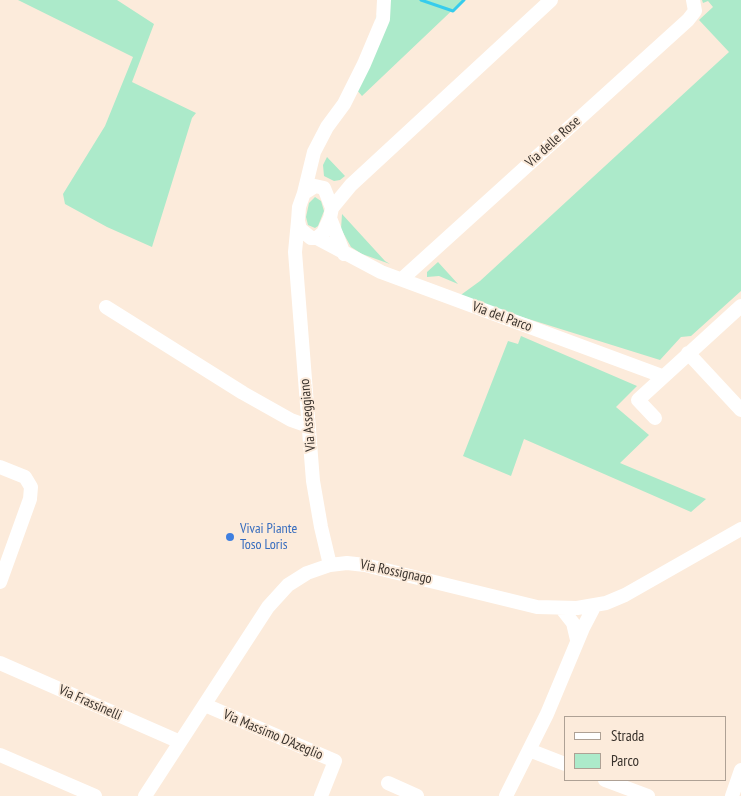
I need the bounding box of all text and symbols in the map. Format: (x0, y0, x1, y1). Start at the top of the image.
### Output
street label: Via delle Rose (522, 113, 584, 171)
street label: Via del Parco (470, 298, 534, 336)
street label: Via Asseggiano (296, 378, 320, 452)
place label: Vivai Piante Toso Loris (240, 521, 297, 554)
marker: Vivai Piante Toso Loris (224, 531, 236, 543)
street label: Via Rossignago (359, 556, 433, 588)
street label: Via Frassinelli (56, 682, 124, 724)
street label: Via Massimo D'Azeglio (221, 706, 325, 764)
legend (564, 716, 726, 781)
text: Strada (611, 726, 644, 745)
text: Parco (611, 751, 639, 770)

